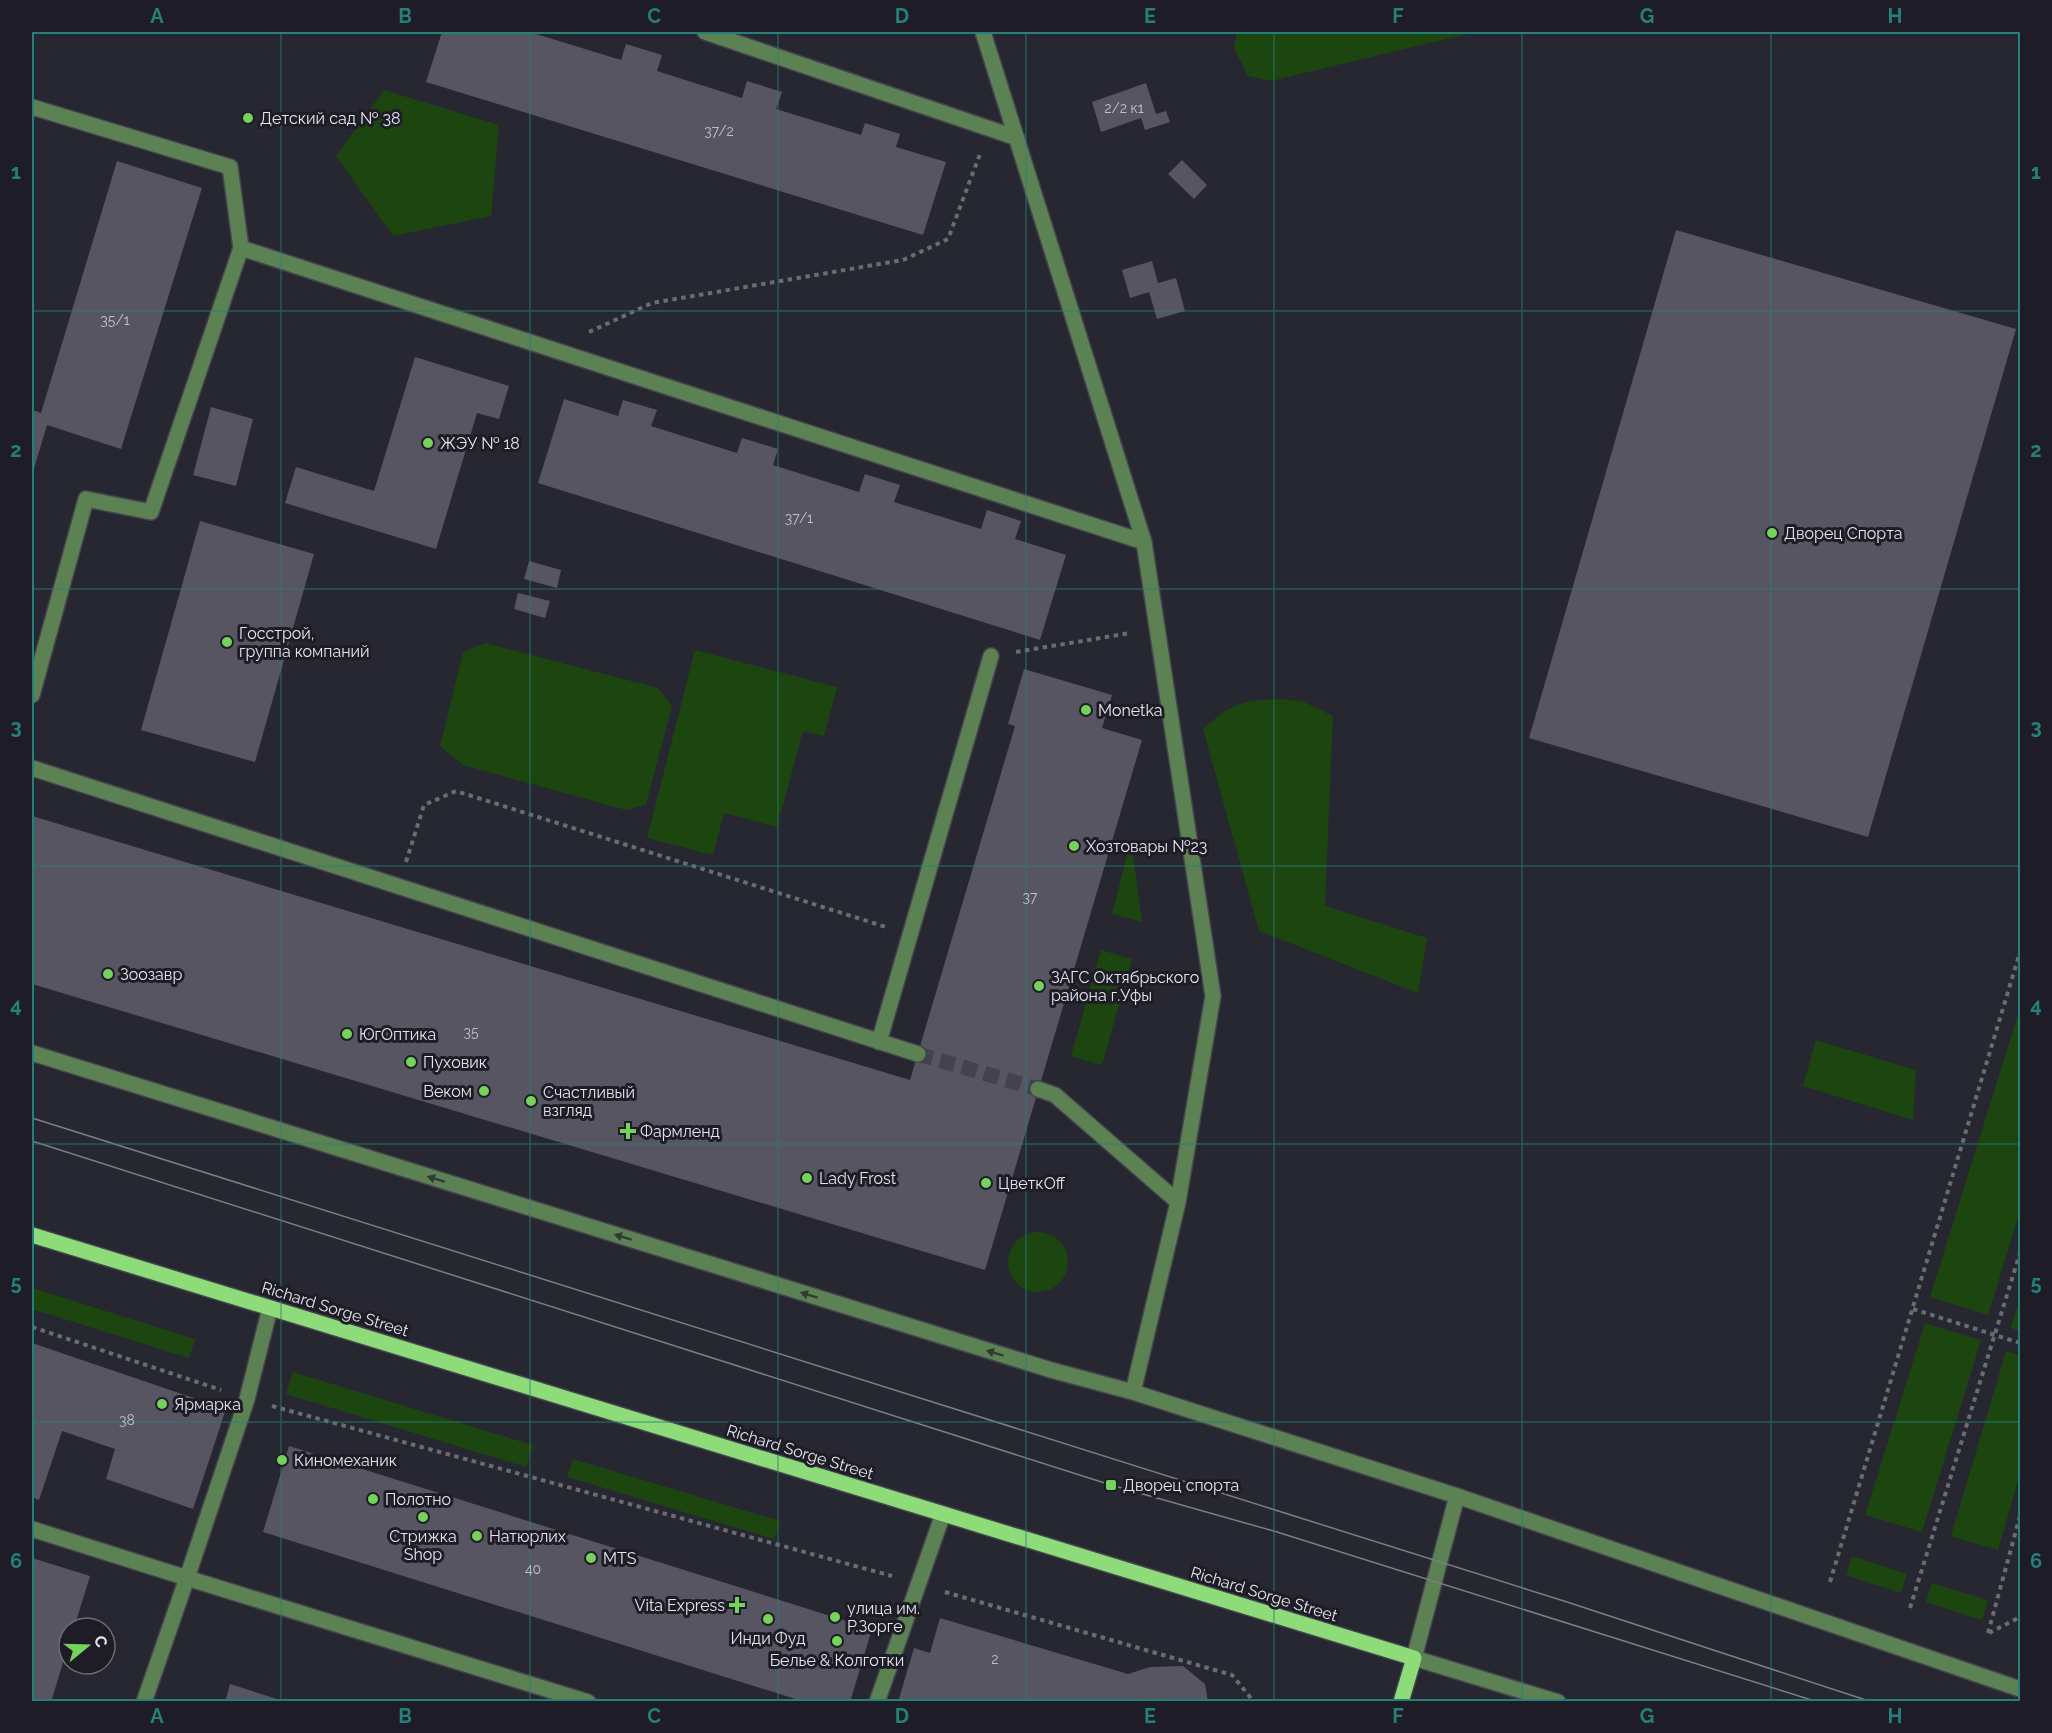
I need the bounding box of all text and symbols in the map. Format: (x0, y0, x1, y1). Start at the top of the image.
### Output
text: A (150, 4, 164, 28)
text: B (398, 4, 412, 28)
text: C (647, 4, 661, 28)
text: D (895, 4, 909, 28)
text: E (1144, 4, 1156, 28)
text: F (1392, 4, 1404, 28)
text: G (1640, 4, 1654, 28)
text: H (1888, 4, 1902, 28)
house number: 2/2 к1 (1104, 100, 1144, 116)
place label: Детский сад № 38 (260, 109, 400, 128)
marker: Детский сад № 38 (241, 111, 255, 125)
house number: 37/2 (704, 123, 734, 139)
text: 1 (11, 160, 21, 184)
text: 1 (2031, 160, 2041, 184)
house number: 35/1 (100, 312, 130, 328)
place label: ЖЭУ № 18 (440, 434, 520, 453)
marker: ЖЭУ № 18 (421, 436, 435, 450)
text: 2 (10, 438, 22, 462)
text: 2 (2030, 438, 2042, 462)
house number: 37/1 (785, 510, 813, 526)
place label: Дворец Спорта (1784, 524, 1902, 543)
marker: Дворец Спорта (1765, 526, 1779, 540)
place label: Госстрой, группа компаний (239, 624, 369, 661)
marker: Госстрой, группа компаний (220, 635, 234, 649)
place label: Monetka (1098, 701, 1163, 720)
marker: Monetka (1079, 703, 1093, 717)
text: 3 (10, 715, 22, 739)
text: 3 (2030, 715, 2042, 739)
place label: Хозтовары №23 (1086, 837, 1207, 856)
marker: Хозтовары №23 (1067, 839, 1081, 853)
house number: 37 (1023, 889, 1038, 905)
place label: Зоозавр (120, 965, 182, 984)
marker: Зоозавр (101, 967, 115, 981)
place label: ЗАГС Октябрьского района г.Уфы (1051, 968, 1199, 1005)
marker: ЗАГС Октябрьского района г.Уфы (1032, 979, 1046, 993)
text: 4 (10, 993, 22, 1017)
text: 4 (2030, 993, 2042, 1017)
house number: 35 (463, 1024, 479, 1040)
place label: ЮгОптика (359, 1025, 436, 1044)
marker: ЮгОптика (340, 1027, 354, 1041)
place label: Пуховик (423, 1053, 487, 1072)
marker: Пуховик (404, 1055, 418, 1069)
place label: Веком (423, 1082, 472, 1101)
place label: Счастливый взгляд (543, 1083, 635, 1120)
marker: Веком (477, 1084, 491, 1098)
marker: Счастливый взгляд (524, 1094, 538, 1108)
place label: Фармленд (640, 1122, 720, 1141)
marker: Фармленд (621, 1124, 635, 1138)
place label: Lady Frost (819, 1169, 897, 1188)
marker: Lady Frost (800, 1171, 814, 1185)
one-way arrow (427, 1174, 445, 1183)
place label: ЦветкOff (998, 1174, 1066, 1193)
marker: ЦветкOff (979, 1176, 993, 1190)
one-way arrow (614, 1232, 632, 1241)
text: 5 (10, 1271, 22, 1295)
text: 5 (2030, 1271, 2042, 1295)
street label: Richard Sorge Street (259, 1278, 411, 1341)
one-way arrow (800, 1290, 818, 1299)
one-way arrow (986, 1348, 1004, 1357)
place label: Ярмарка (174, 1395, 241, 1414)
marker: Ярмарка (155, 1397, 169, 1411)
house number: 38 (119, 1412, 135, 1428)
street label: Richard Sorge Street (724, 1421, 876, 1484)
place label: Киномеханик (294, 1451, 397, 1470)
marker: Киномеханик (275, 1453, 289, 1467)
place label: Дворец спорта (1123, 1476, 1239, 1495)
marker: Дворец спорта (1104, 1478, 1118, 1492)
place label: Полотно (385, 1490, 451, 1509)
marker: Полотно (366, 1492, 380, 1506)
marker: Стрижка Shop (416, 1510, 430, 1524)
place label: Стрижка Shop (389, 1527, 457, 1564)
place label: Натюрлих (489, 1527, 566, 1546)
marker: Натюрлих (470, 1529, 484, 1543)
text: 6 (10, 1549, 22, 1573)
place label: MTS (603, 1549, 637, 1568)
text: 6 (2030, 1549, 2042, 1573)
marker: MTS (584, 1551, 598, 1565)
house number: 40 (525, 1561, 541, 1577)
street label: Richard Sorge Street (1188, 1563, 1340, 1626)
place label: Vita Express (635, 1596, 725, 1615)
marker: Vita Express (730, 1598, 744, 1612)
place label: улица им. Р.Зорге (847, 1599, 920, 1636)
marker: улица им. Р.Зорге (828, 1610, 842, 1624)
marker: Инди Фуд (761, 1612, 775, 1626)
north arrow (57, 1616, 117, 1676)
place label: Инди Фуд (730, 1629, 806, 1648)
text: С (90, 1633, 111, 1650)
marker: Белье & Колготки (830, 1634, 844, 1648)
place label: Белье & Колготки (770, 1651, 904, 1670)
house number: 2 (991, 1651, 999, 1667)
text: A (150, 1704, 164, 1728)
text: B (398, 1704, 412, 1728)
text: C (647, 1704, 661, 1728)
text: D (895, 1704, 909, 1728)
text: E (1144, 1704, 1156, 1728)
text: F (1392, 1704, 1404, 1728)
text: G (1640, 1704, 1654, 1728)
text: H (1888, 1704, 1902, 1728)

